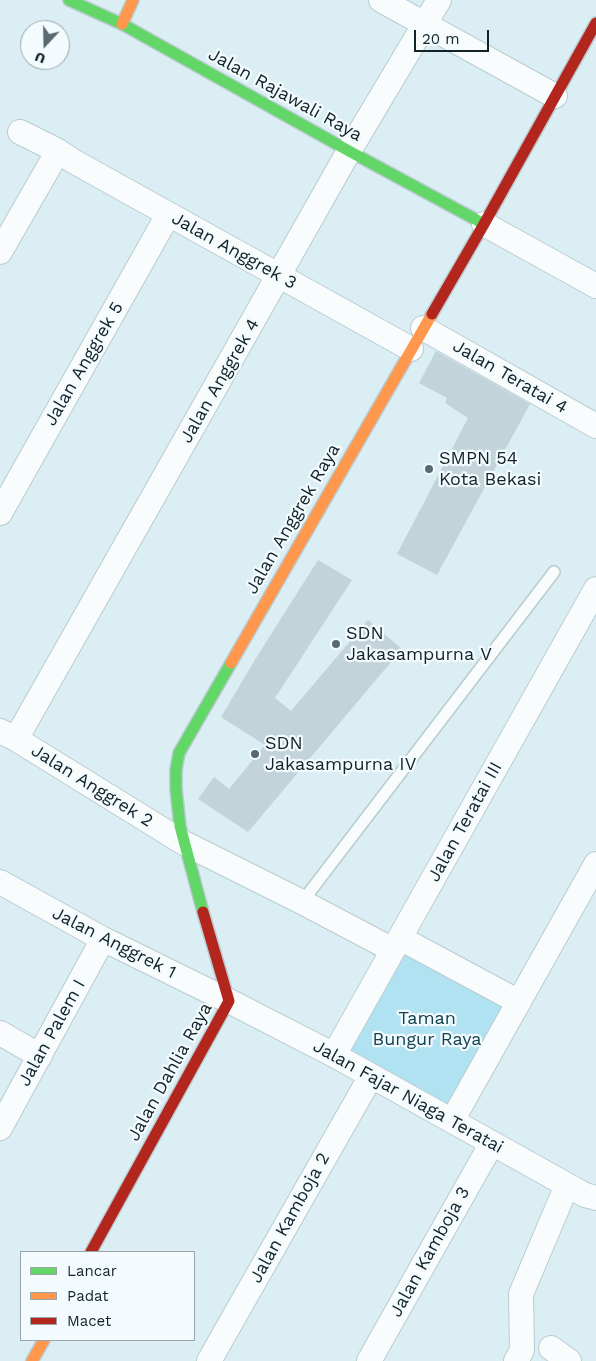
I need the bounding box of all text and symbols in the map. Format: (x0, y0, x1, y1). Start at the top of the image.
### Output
north arrow (20, 20, 70, 70)
scale bar (416, 20, 491, 52)
text: 20 m (422, 30, 460, 48)
street label: Jalan Rajawali Raya (204, 44, 366, 146)
text: U (32, 49, 48, 67)
street label: Jalan Anggrek 3 (168, 208, 300, 294)
street label: Jalan Anggrek 5 (40, 298, 128, 430)
street label: Jalan Anggrek 4 (176, 315, 264, 447)
street label: Jalan Teratai 4 (449, 335, 571, 419)
street label: Jalan Anggrek Raya (241, 440, 345, 598)
place label: SMPN 54 Kota Bekasi (439, 448, 541, 490)
marker: SMPN 54 Kota Bekasi (423, 463, 435, 475)
place label: SDN Jakasampurna V (346, 623, 492, 666)
marker: SDN Jakasampurna V (330, 638, 342, 650)
place label: SDN Jakasampurna IV (265, 733, 416, 776)
street label: Jalan Anggrek 2 (27, 740, 157, 832)
marker: SDN Jakasampurna IV (249, 748, 261, 760)
street label: Jalan Teratai III (423, 758, 507, 886)
street label: Jalan Anggrek 1 (49, 903, 179, 983)
street label: Jalan Palem I (14, 976, 90, 1090)
street label: Jalan Dahlia Raya (123, 999, 217, 1145)
park label: Taman Bungur Raya (372, 1008, 482, 1050)
street label: Jalan Fajar Niaga Teratai (309, 1036, 507, 1158)
street label: Jalan Kamboja 2 (245, 1149, 335, 1287)
street label: Jalan Kamboja 3 (385, 1183, 475, 1321)
legend (20, 1251, 195, 1341)
text: Lancar (67, 1262, 117, 1280)
text: Padat (67, 1287, 109, 1305)
text: Macet (67, 1312, 111, 1330)

